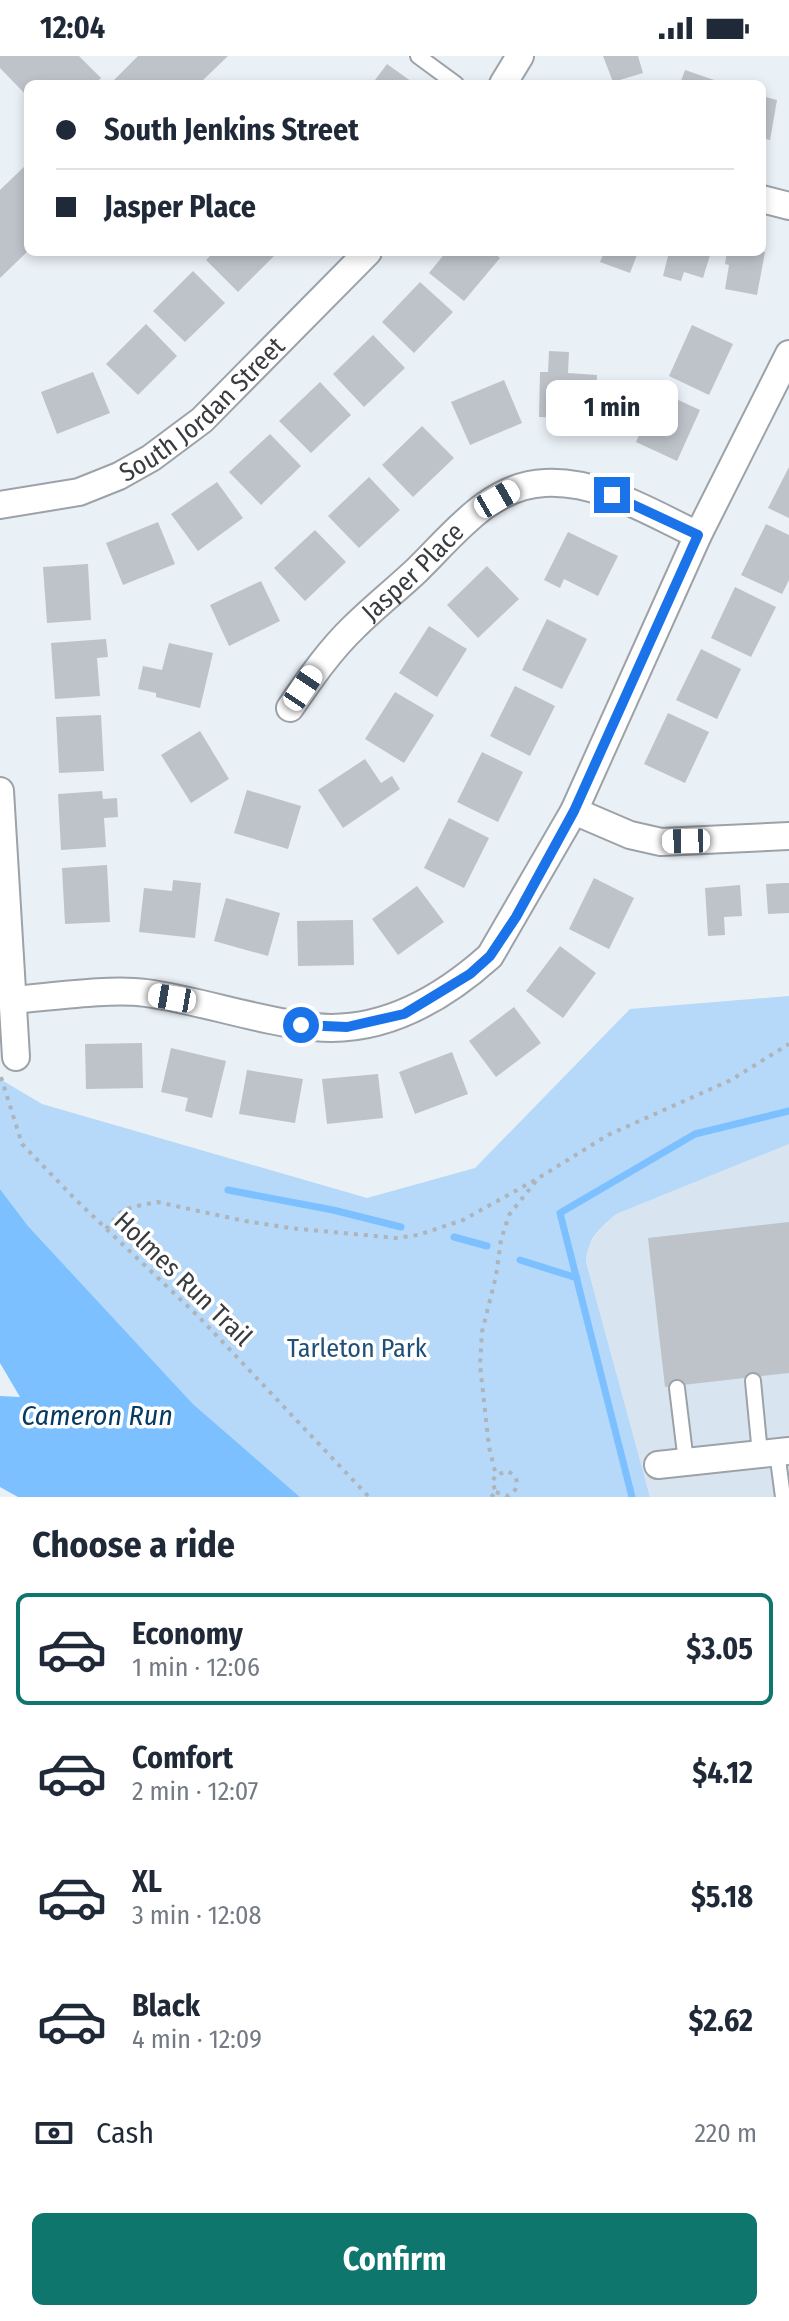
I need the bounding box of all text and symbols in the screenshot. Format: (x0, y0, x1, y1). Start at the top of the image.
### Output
text: 12:04 (40, 10, 105, 46)
text: South Jenkins Street (104, 112, 359, 148)
text: Jasper Place (104, 189, 256, 225)
street label: South Jordan Street (114, 330, 291, 488)
callout: 1 min (546, 379, 678, 435)
text: 1 min (584, 392, 640, 423)
car (470, 477, 524, 521)
route end (594, 477, 630, 513)
street label: Jasper Place (355, 516, 470, 627)
car (280, 661, 326, 715)
car (662, 829, 710, 853)
car (146, 982, 198, 1014)
route start (283, 1007, 319, 1043)
street label: Holmes Run Trail (108, 1205, 258, 1353)
park label: Tarleton Park (287, 1333, 428, 1364)
water label: Cameron Run (21, 1399, 173, 1432)
text: Choose a ride (32, 1523, 235, 1567)
icon: car (36, 1613, 108, 1685)
text: Economy (132, 1616, 243, 1652)
text: $3.05 (686, 1631, 753, 1667)
text: 1 min · 12:06 (132, 1652, 260, 1683)
icon: car (36, 1737, 108, 1809)
text: Comfort (132, 1740, 233, 1776)
text: $4.12 (692, 1755, 753, 1791)
text: 2 min · 12:07 (132, 1776, 258, 1807)
icon: car (36, 1861, 108, 1933)
text: XL (132, 1864, 162, 1900)
text: $5.18 (691, 1879, 753, 1915)
text: 3 min · 12:08 (132, 1900, 261, 1931)
icon: car (36, 1985, 108, 2057)
text: Black (132, 1988, 200, 2024)
text: $2.62 (689, 2003, 753, 2039)
text: 4 min · 12:09 (132, 2024, 262, 2055)
icon: cash (32, 2111, 76, 2155)
text: Cash (96, 2115, 154, 2151)
text: 220 m (694, 2118, 757, 2149)
button: Confirm (32, 2213, 757, 2305)

